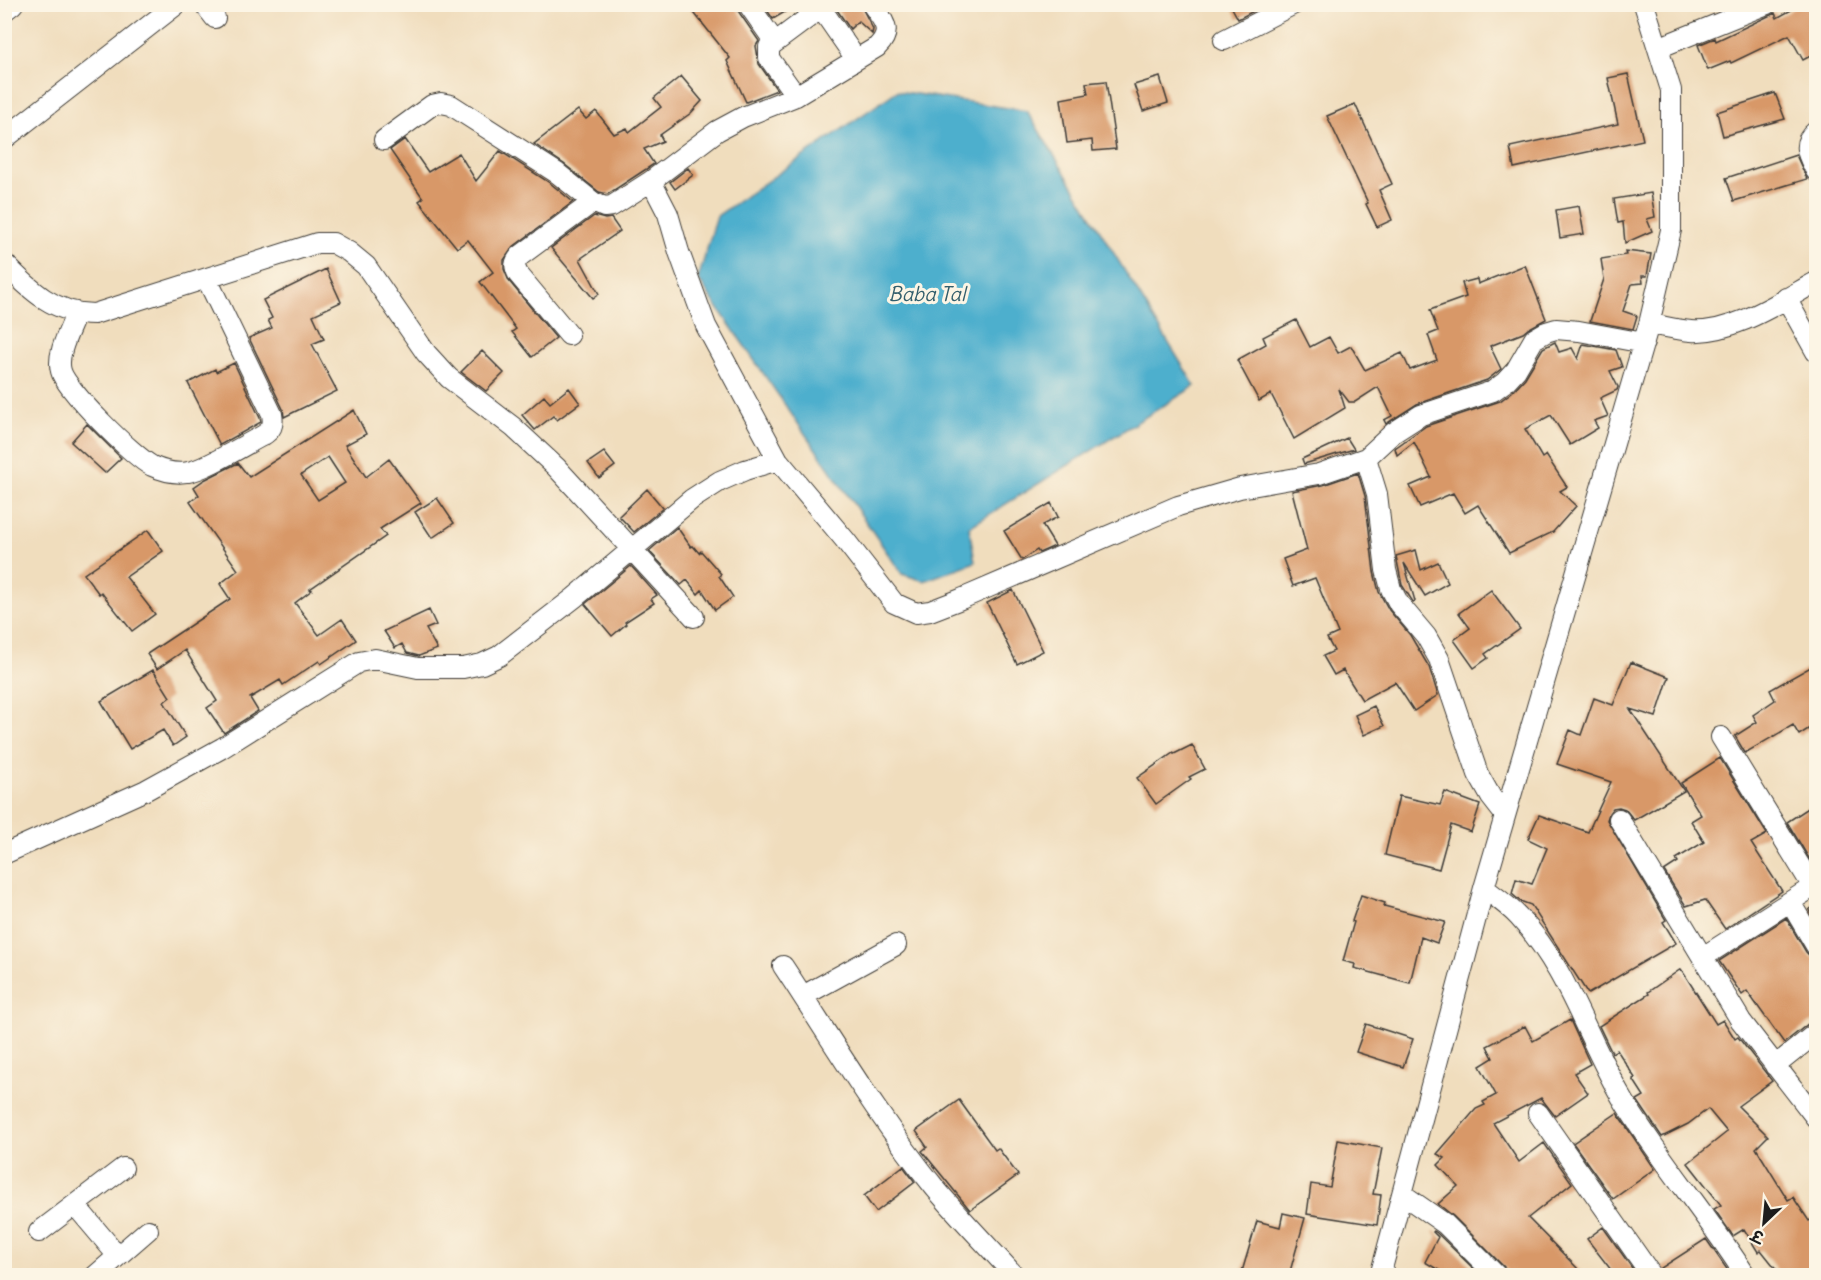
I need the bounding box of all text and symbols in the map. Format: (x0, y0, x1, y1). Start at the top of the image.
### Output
water label: Baba Tal (889, 281, 968, 306)
north arrow (1734, 1193, 1794, 1253)
text: उ (1747, 1225, 1768, 1249)

